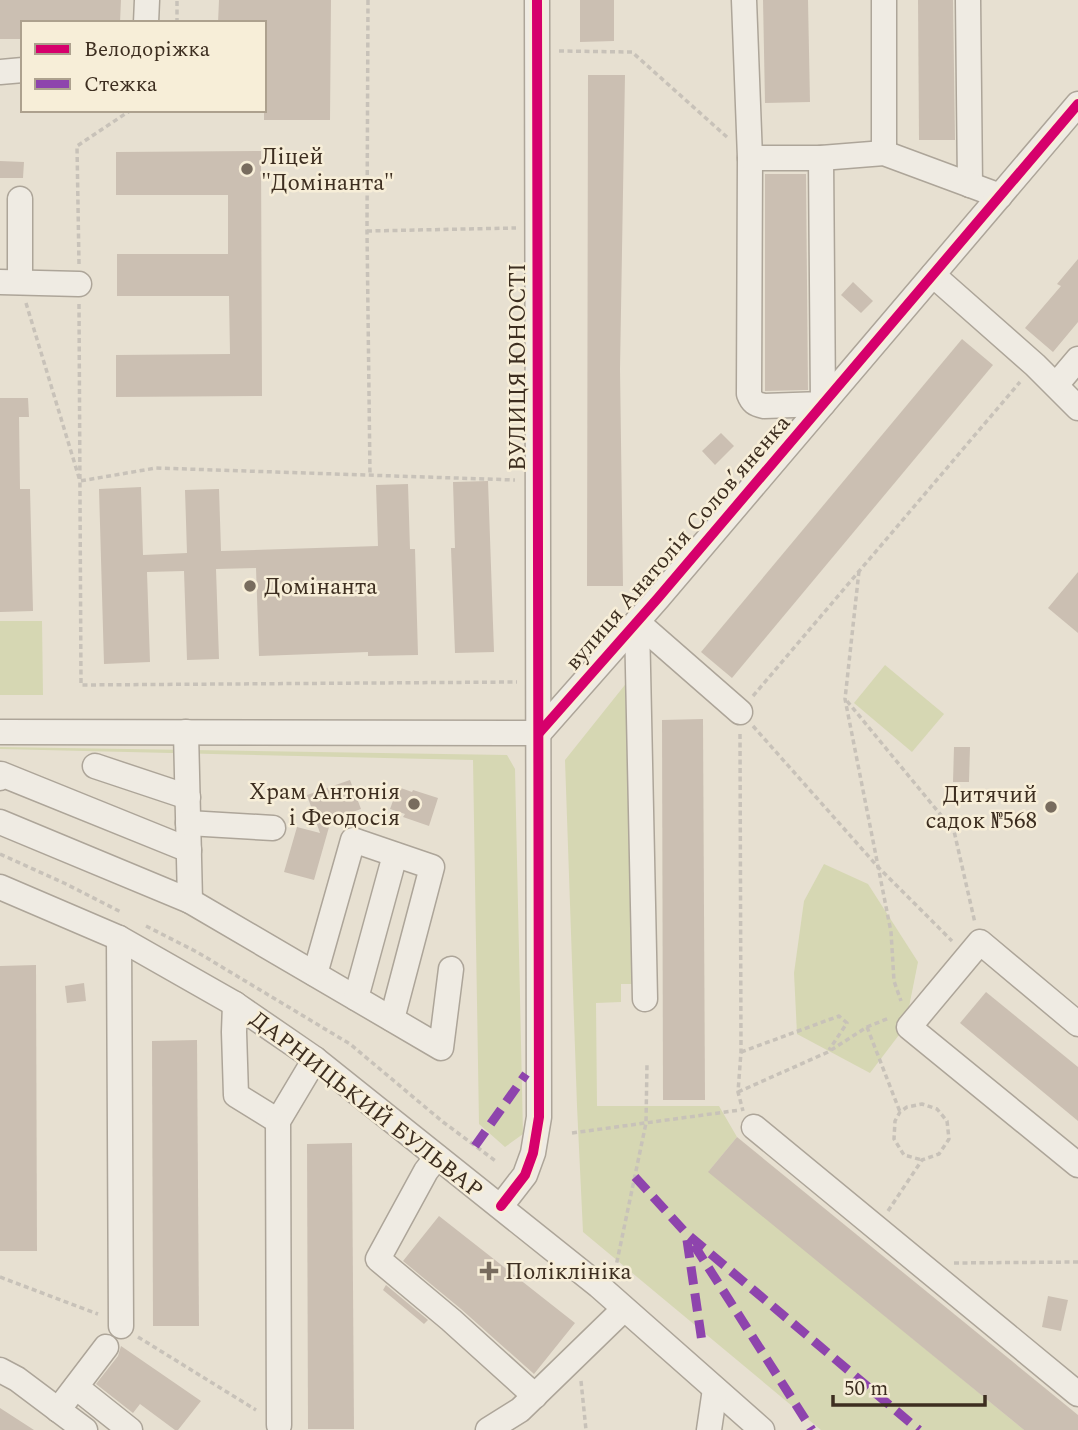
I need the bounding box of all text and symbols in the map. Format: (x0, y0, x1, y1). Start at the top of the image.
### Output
legend (21, 21, 266, 112)
text: Велодоріжка (84, 34, 211, 66)
text: Стежка (84, 69, 158, 101)
place label: Ліцей "Домінанта" (261, 140, 394, 201)
marker: Ліцей "Домінанта" (239, 161, 255, 177)
street label: ВУЛИЦЯ ЮНОСТІ (501, 263, 536, 471)
street label: вулиця Анатолія Соловʼяненка (557, 407, 799, 679)
place label: Домінанта (264, 570, 378, 605)
marker: Домінанта (242, 578, 258, 594)
place label: Храм Антонія і Феодосія (249, 775, 400, 836)
place label: Дитячий садок №568 (925, 778, 1037, 839)
marker: Храм Антонія і Феодосія (406, 796, 422, 812)
marker: Дитячий садок №568 (1043, 799, 1059, 815)
street label: ДАРНИЦЬКИЙ БУЛЬВАР (242, 1003, 490, 1208)
place label: Поліклініка (505, 1255, 632, 1290)
marker: Поліклініка (479, 1261, 499, 1281)
scale bar (833, 1364, 985, 1408)
text: 50 m (844, 1373, 888, 1405)

